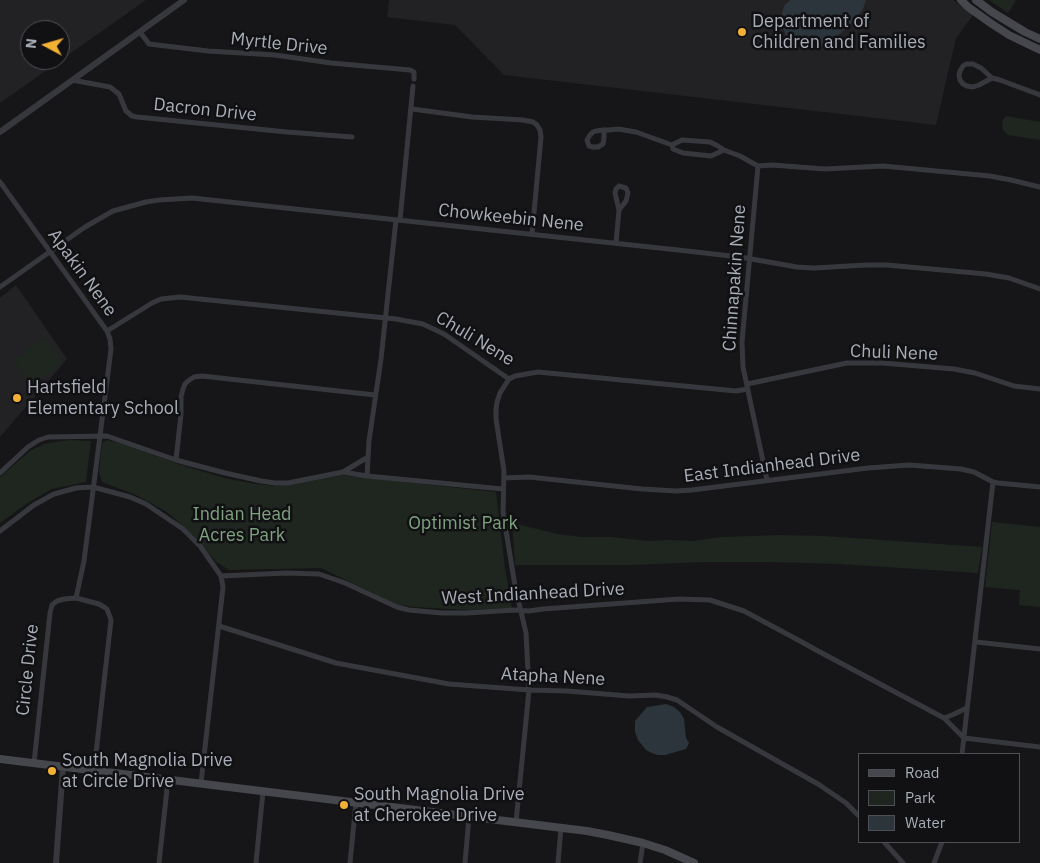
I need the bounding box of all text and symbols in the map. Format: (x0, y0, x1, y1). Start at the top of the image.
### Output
place label: Department of Children and Families (752, 11, 926, 54)
north arrow (20, 20, 70, 70)
marker: Department of Children and Families (736, 26, 748, 38)
street label: Myrtle Drive (229, 28, 329, 60)
text: N (22, 38, 41, 50)
street label: Dacron Drive (152, 94, 258, 126)
street label: Chowkeebin Nene (437, 200, 585, 236)
street label: Chinnapakin Nene (719, 204, 751, 352)
street label: Apakin Nene (43, 225, 121, 321)
street label: Chuli Nene (432, 307, 518, 371)
street label: Chuli Nene (850, 341, 938, 365)
place label: Hartsfield Elementary School (27, 377, 179, 419)
marker: Hartsfield Elementary School (11, 392, 23, 404)
street label: East Indianhead Drive (682, 444, 862, 488)
park label: Indian Head Acres Park (192, 504, 292, 546)
park label: Optimist Park (408, 513, 518, 535)
street label: West Indianhead Drive (441, 578, 625, 610)
street label: Circle Drive (12, 623, 44, 717)
street label: Atapha Nene (500, 663, 606, 691)
place label: South Magnolia Drive at Circle Drive (62, 750, 233, 792)
legend (858, 753, 1020, 843)
text: Road (905, 763, 940, 782)
marker: South Magnolia Drive at Circle Drive (46, 765, 58, 777)
place label: South Magnolia Drive at Cherokee Drive (354, 784, 525, 826)
text: Park (905, 788, 935, 807)
marker: South Magnolia Drive at Cherokee Drive (338, 799, 350, 811)
text: Water (905, 813, 945, 832)

